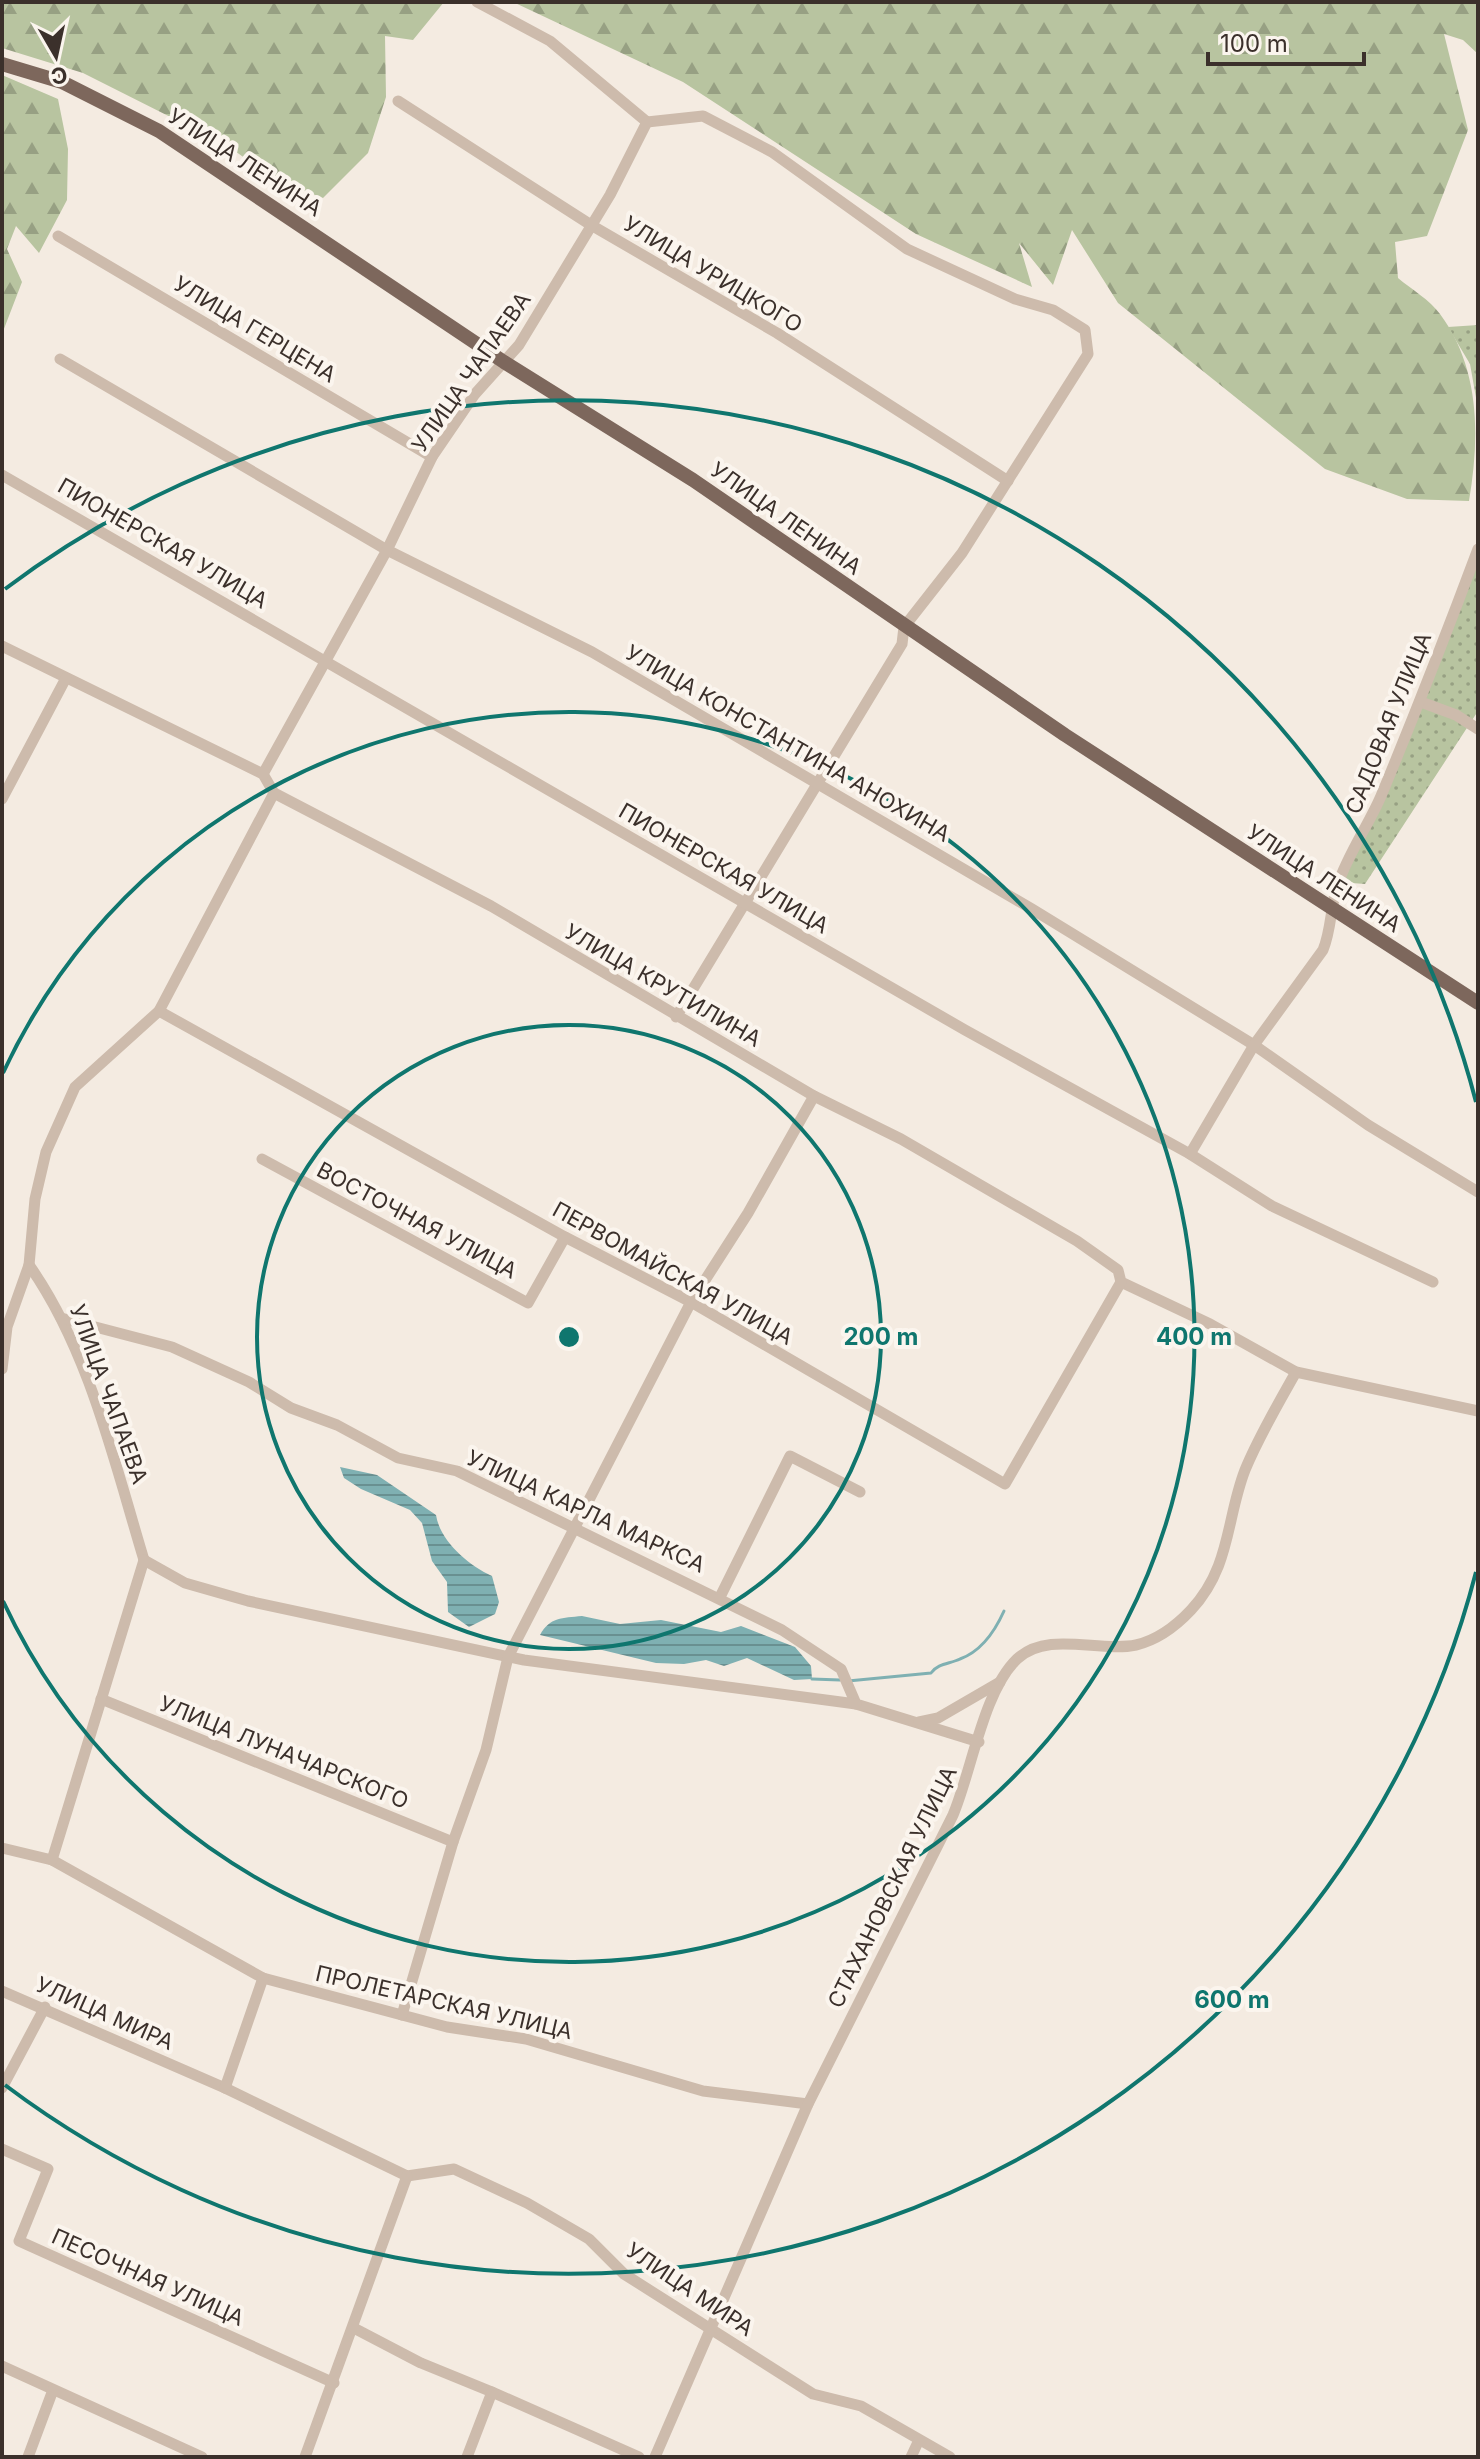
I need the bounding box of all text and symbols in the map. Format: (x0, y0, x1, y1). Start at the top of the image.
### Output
north arrow (16, 16, 96, 96)
scale bar (1208, 16, 1364, 66)
text: 100 m (1220, 29, 1288, 58)
text: С (49, 62, 69, 90)
street label: УЛИЦА ЛЕНИНА (163, 103, 327, 221)
street label: УЛИЦА УРИЦКОГО (619, 210, 807, 338)
street label: УЛИЦА ГЕРЦЕНА (169, 270, 341, 388)
street label: УЛИЦА ЧАПАЕВА (406, 287, 536, 457)
street label: УЛИЦА ЛЕНИНА (706, 456, 866, 580)
street label: ПИОНЕРСКАЯ УЛИЦА (54, 472, 272, 614)
street label: САДОВАЯ УЛИЦА (1340, 628, 1436, 818)
street label: УЛИЦА КОНСТАНТИНА АНОХИНА (621, 639, 955, 847)
street label: ПИОНЕРСКАЯ УЛИЦА (615, 797, 833, 939)
street label: УЛИЦА ЛЕНИНА (1242, 819, 1406, 937)
street label: УЛИЦА КРУТИЛИНА (560, 918, 766, 1052)
street label: ВОСТОЧНАЯ УЛИЦА (313, 1156, 521, 1284)
street label: ПЕРВОМАЙСКАЯ УЛИЦА (548, 1196, 798, 1350)
street label: УЛИЦА ЧАПАЕВА (64, 1301, 154, 1487)
text: 200 m (843, 1322, 919, 1351)
text: 400 m (1156, 1322, 1232, 1351)
centre of rings (555, 1323, 583, 1351)
street label: УЛИЦА КАРЛА МАРКСА (463, 1444, 709, 1578)
street label: УЛИЦА ЛУНАЧАРСКОГО (156, 1690, 412, 1814)
street label: СТАХАНОВСКАЯ УЛИЦА (822, 1762, 962, 2012)
street label: ПРОЛЕТАРСКАЯ УЛИЦА (313, 1960, 575, 2044)
street label: УЛИЦА МИРА (32, 1971, 178, 2055)
text: 600 m (1194, 1985, 1270, 2014)
street label: ПЕСОЧНАЯ УЛИЦА (48, 2223, 248, 2331)
street label: УЛИЦА МИРА (621, 2237, 759, 2341)

